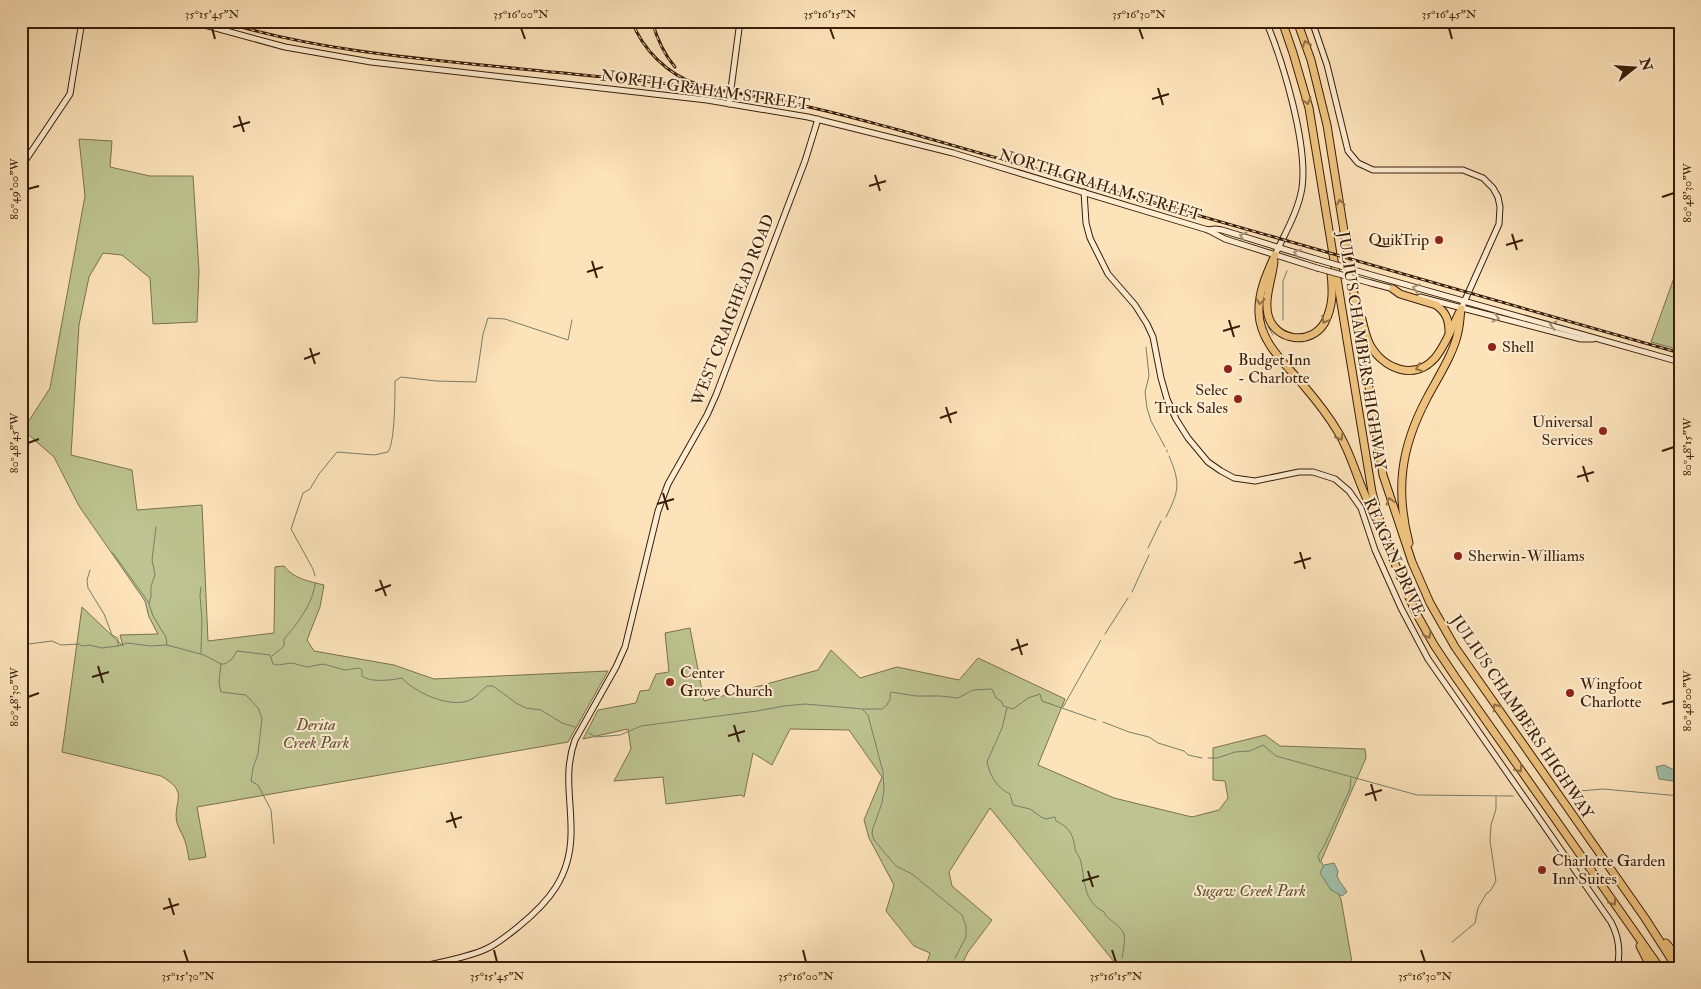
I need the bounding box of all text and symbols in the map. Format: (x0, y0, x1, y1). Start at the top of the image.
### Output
text: 35°15'45"N (185, 7, 239, 22)
text: 35°16'00"N (493, 7, 549, 22)
text: 35°16'15"N (804, 7, 857, 22)
text: 35°16'30"N (1112, 7, 1166, 22)
text: 35°16'45"N (1421, 7, 1477, 22)
one-way arrow (1302, 41, 1312, 49)
north arrow (1608, 42, 1658, 92)
text: N (1636, 55, 1656, 73)
street label: NORTH GRAHAM STREET (599, 65, 811, 115)
one-way arrow (1301, 97, 1312, 106)
street label: NORTH GRAHAM STREET (996, 145, 1204, 225)
text: 80°49'00"W (7, 157, 22, 220)
text: 80°48'30"W (1680, 163, 1695, 223)
one-way arrow (1335, 199, 1345, 208)
street label: WEST CRAIGHEAD ROAD (687, 211, 779, 409)
street label: JULIUS CHAMBERS HIGHWAY (1332, 229, 1391, 473)
place label: QuikTrip (1368, 230, 1429, 251)
one-way arrow (1240, 232, 1248, 242)
marker: QuikTrip (1433, 234, 1445, 246)
one-way arrow (1293, 249, 1302, 259)
one-way arrow (1413, 284, 1421, 294)
one-way arrow (1255, 297, 1266, 305)
one-way arrow (1491, 312, 1499, 322)
one-way arrow (1321, 315, 1331, 324)
one-way arrow (1549, 321, 1558, 331)
place label: Shell (1502, 337, 1534, 357)
marker: Shell (1486, 341, 1498, 353)
place label: Budget Inn - Charlotte (1238, 350, 1311, 388)
one-way arrow (1415, 362, 1424, 372)
marker: Budget Inn - Charlotte (1222, 363, 1234, 375)
place label: Selec Truck Sales (1154, 380, 1229, 418)
marker: Selec Truck Sales (1232, 393, 1244, 405)
text: 80°48'45"W (7, 412, 22, 473)
place label: Universal Services (1532, 412, 1593, 450)
text: 80°48'15"W (1680, 417, 1695, 476)
marker: Universal Services (1597, 425, 1609, 437)
one-way arrow (1334, 431, 1344, 440)
street label: REAGAN DRIVE (1359, 495, 1429, 619)
one-way arrow (1386, 497, 1396, 506)
place label: Sherwin-Williams (1468, 546, 1585, 566)
marker: Sherwin-Williams (1452, 550, 1464, 562)
street label: JULIUS CHAMBERS HIGHWAY (1445, 610, 1598, 824)
one-way arrow (1422, 629, 1432, 638)
place label: Center Grove Church (680, 663, 773, 701)
text: 80°48'30"W (7, 667, 22, 727)
text: 80°48'00"W (1680, 670, 1695, 731)
place label: Wingfoot Charlotte (1579, 674, 1642, 712)
marker: Center Grove Church (664, 676, 676, 688)
marker: Wingfoot Charlotte (1564, 687, 1576, 699)
one-way arrow (1493, 703, 1502, 713)
park label: Derita Creek Park (283, 715, 350, 753)
one-way arrow (1513, 763, 1522, 773)
place label: Charlotte Garden Inn Suites (1552, 851, 1665, 889)
marker: Charlotte Garden Inn Suites (1536, 864, 1548, 876)
park label: Sugaw Creek Park (1193, 881, 1306, 901)
one-way arrow (1607, 896, 1616, 906)
text: 35°15'30"N (161, 969, 215, 984)
text: 35°15'45"N (470, 969, 524, 984)
text: 35°16'00"N (778, 969, 834, 984)
text: 35°16'15"N (1090, 969, 1143, 984)
text: 35°16'30"N (1398, 969, 1452, 984)

